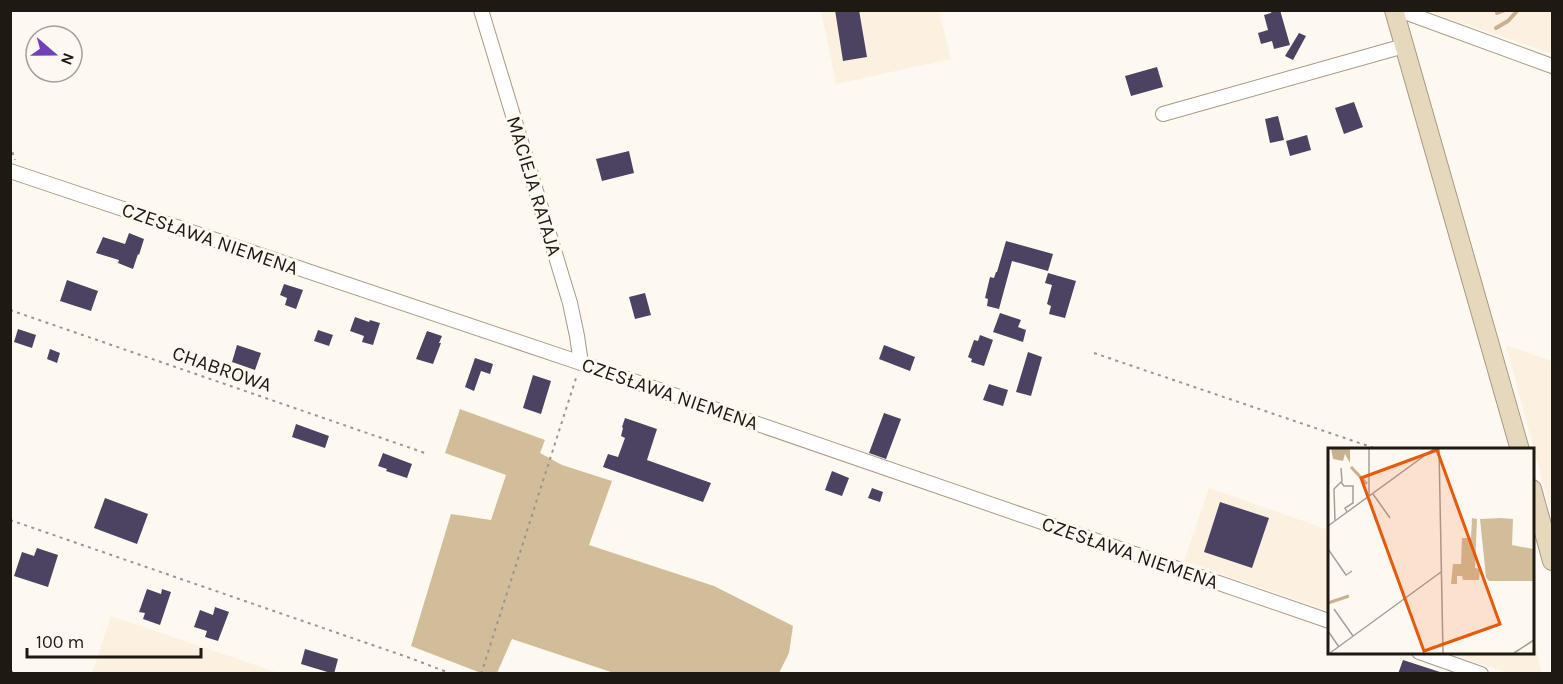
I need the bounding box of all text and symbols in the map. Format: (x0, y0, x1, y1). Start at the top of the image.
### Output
north arrow (24, 24, 84, 84)
text: N (57, 50, 79, 68)
street label: MACIEJA RATAJA (502, 113, 566, 259)
street label: CZESŁAWA NIEMENA (119, 198, 301, 280)
street label: CHABROWA (169, 341, 275, 397)
street label: CZESŁAWA NIEMENA (579, 353, 761, 435)
inset map (1328, 448, 1533, 654)
street label: CZESŁAWA NIEMENA (1039, 512, 1221, 594)
scale bar (27, 621, 201, 659)
text: 100 m (36, 631, 84, 653)

